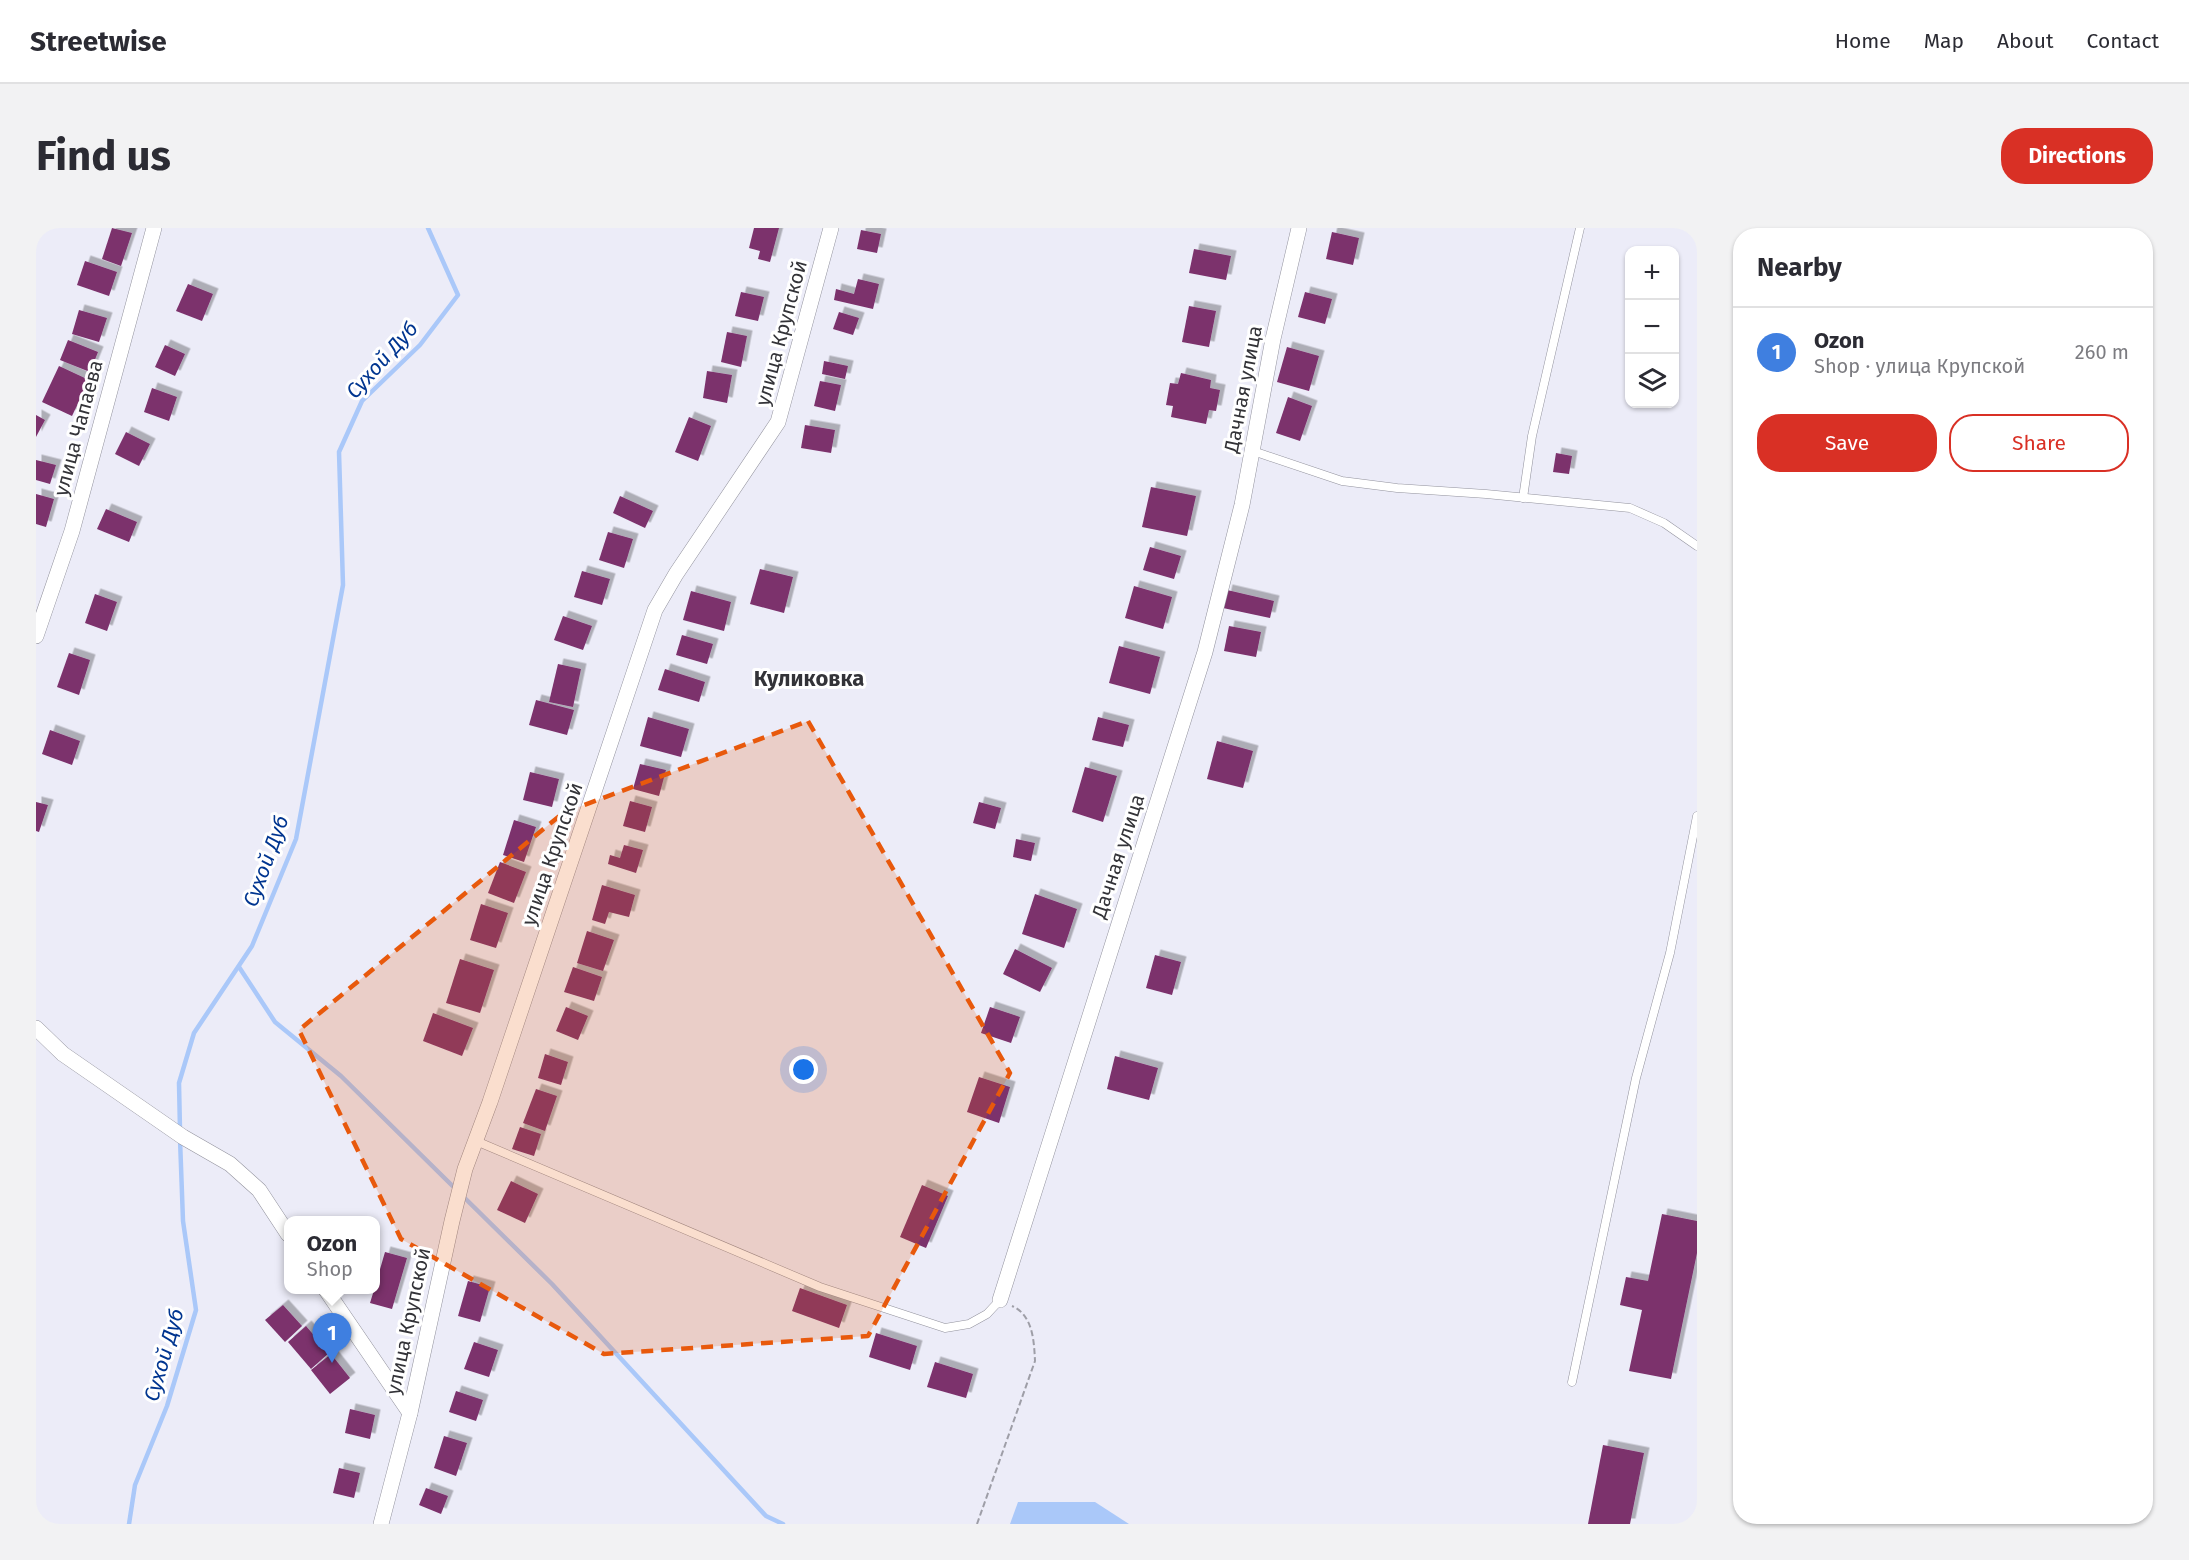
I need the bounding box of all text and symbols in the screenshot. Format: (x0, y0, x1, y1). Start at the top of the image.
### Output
text: Streetwise (30, 25, 167, 58)
text: Home (1835, 28, 1891, 54)
text: Map (1924, 28, 1964, 54)
text: About (1997, 28, 2054, 54)
text: Contact (2087, 28, 2159, 54)
button: Directions (2001, 128, 2153, 184)
text: Find us (36, 131, 171, 181)
map controls (1625, 246, 1679, 408)
button: + (1625, 246, 1679, 300)
text: Nearby (1757, 252, 1842, 283)
street label: улица Крупской (750, 258, 812, 408)
button: − (1625, 300, 1679, 354)
water label: Сухой Дуб (340, 316, 424, 404)
street label: Дачная улица (1219, 323, 1267, 456)
text: Ozon (1814, 327, 1864, 354)
text: 1 (1772, 340, 1781, 364)
text: 260 m (2075, 340, 2129, 364)
button: layers (1625, 354, 1679, 408)
text: Shop · улица Крупской (1814, 354, 2025, 378)
street label: улица Чапаева (48, 357, 108, 499)
button: Save (1757, 414, 1937, 472)
button: Share (1949, 414, 2129, 472)
district label: Куликовка (754, 665, 864, 692)
street label: улица Крупской (516, 779, 588, 929)
street label: Дачная улица (1086, 791, 1149, 922)
water label: Сухой Дуб (237, 812, 295, 910)
your location (789, 1055, 818, 1084)
popup (284, 1216, 380, 1294)
text: Ozon (307, 1230, 357, 1257)
street label: улица Крупской (381, 1245, 435, 1397)
text: Shop (307, 1257, 353, 1281)
water label: Сухой Дуб (138, 1306, 190, 1404)
pin: 1 (312, 1314, 352, 1363)

